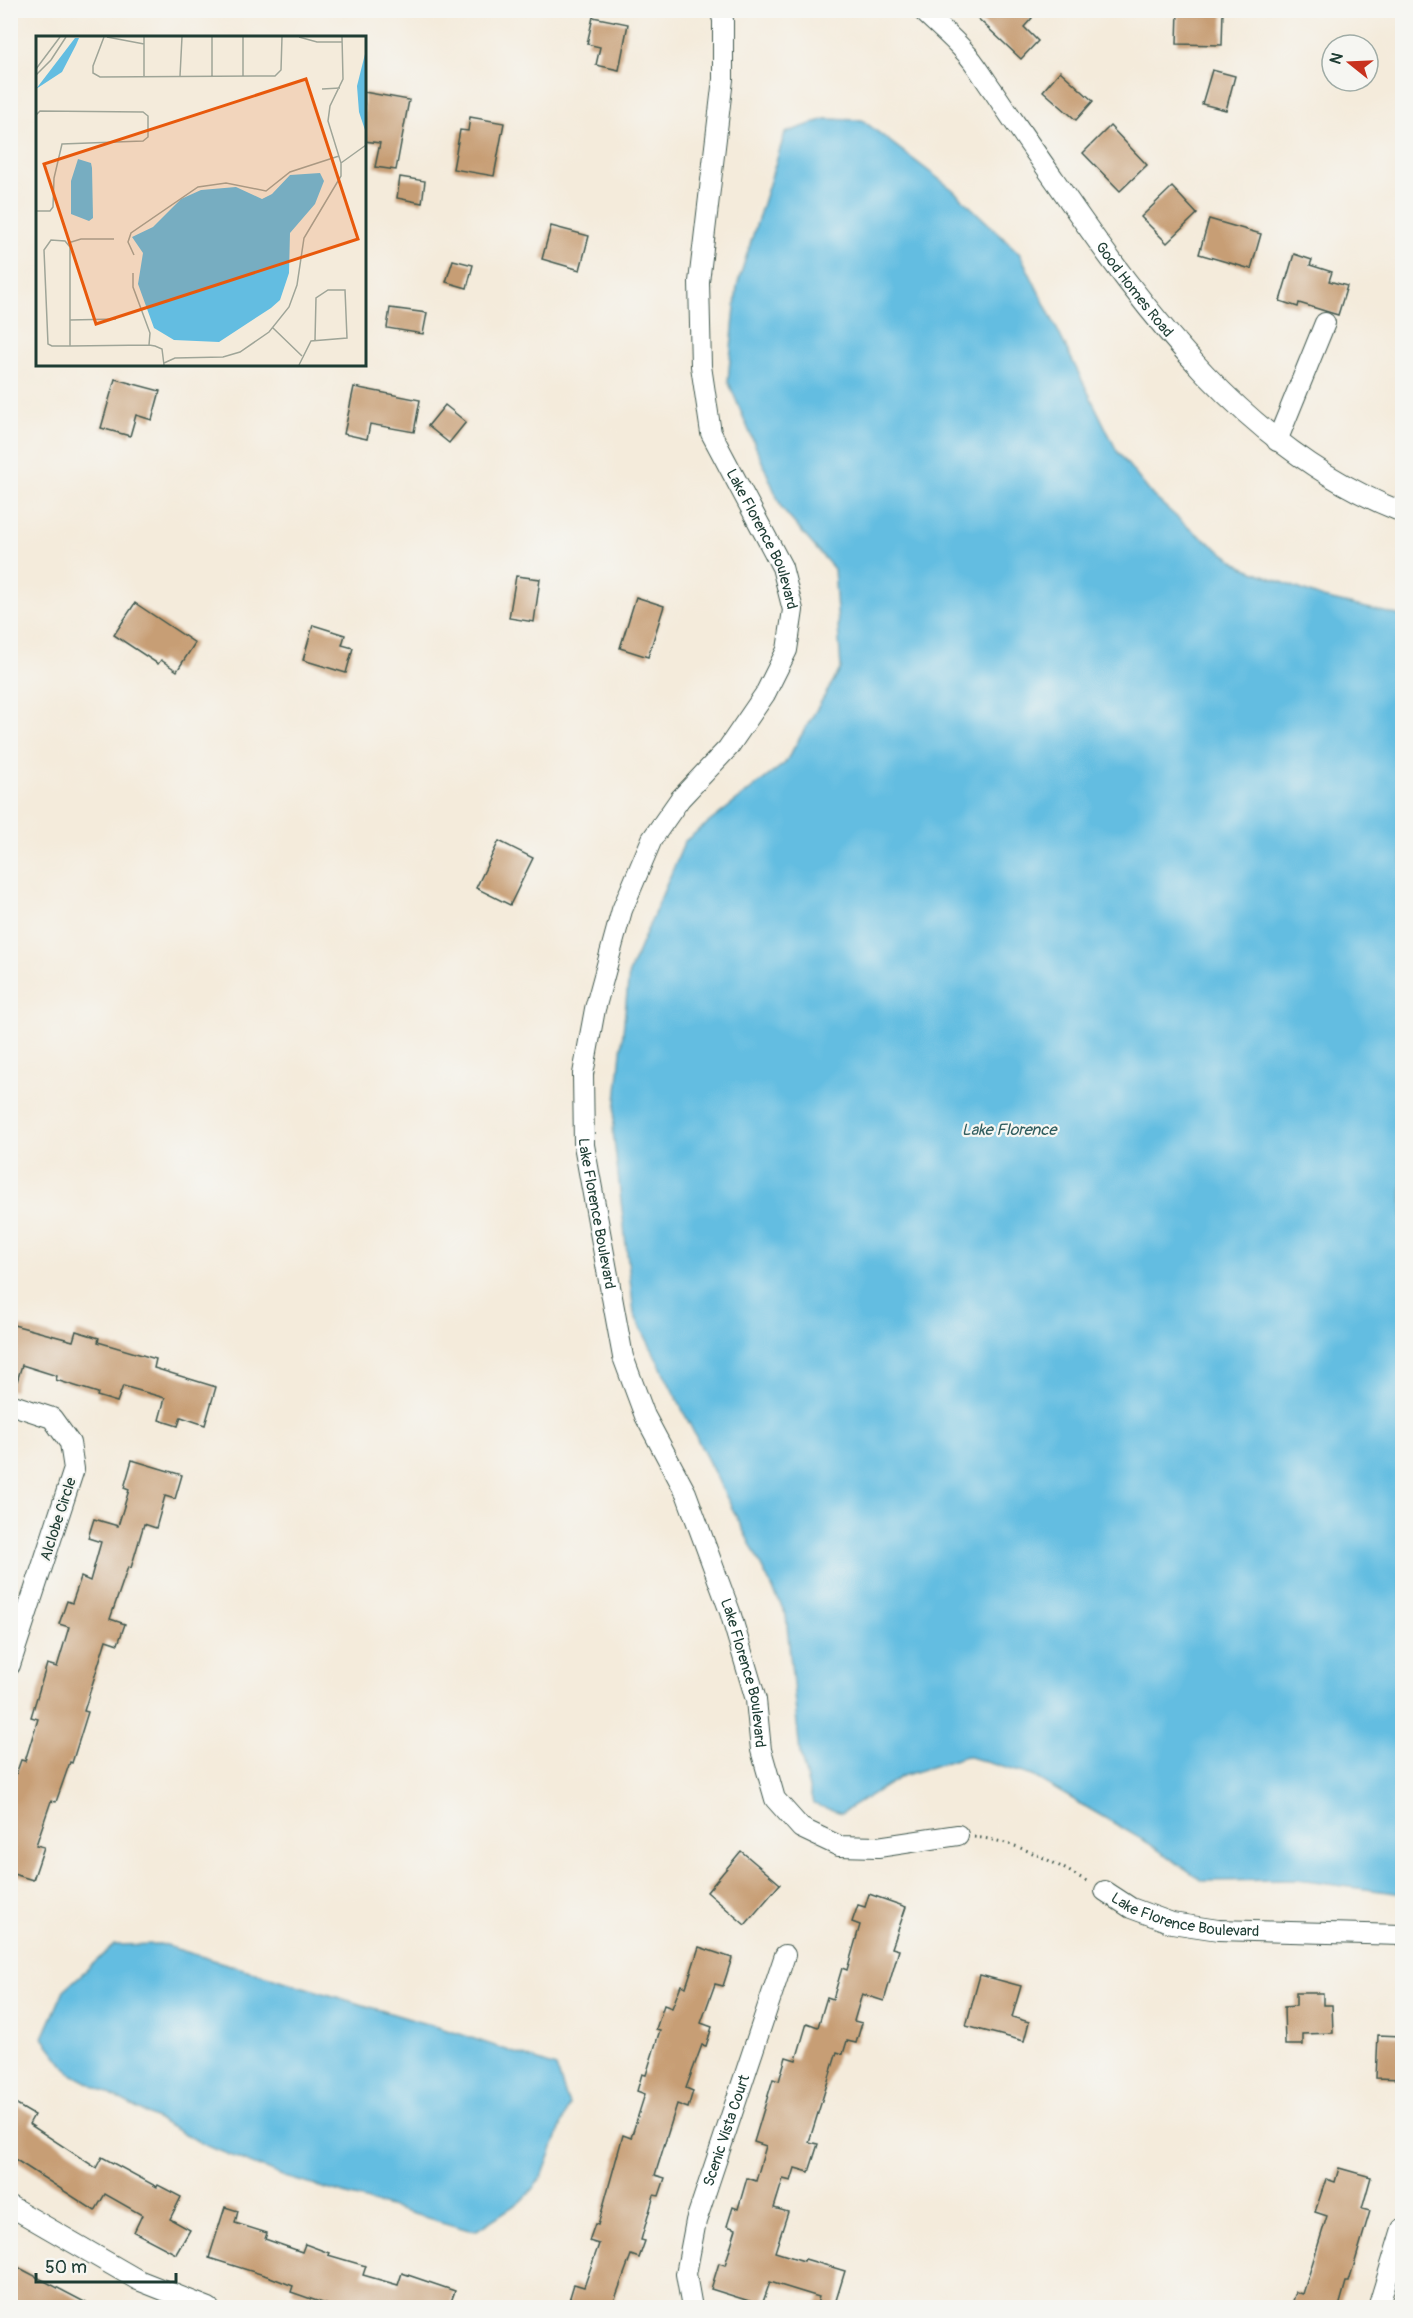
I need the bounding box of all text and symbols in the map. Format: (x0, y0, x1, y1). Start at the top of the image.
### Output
north arrow (1320, 33, 1380, 93)
inset map (36, 36, 366, 366)
text: N (1326, 50, 1348, 67)
street label: Good Homes Road (1091, 238, 1177, 341)
street label: Lake Florence Boulevard (722, 466, 801, 612)
water label: Lake Florence (962, 1120, 1058, 1140)
street label: Lake Florence Boulevard (574, 1138, 619, 1291)
street label: Alclobe Circle (36, 1475, 81, 1563)
street label: Lake Florence Boulevard (716, 1596, 770, 1749)
street label: Lake Florence Boulevard (1107, 1889, 1260, 1941)
street label: Scenic Vista Court (699, 2071, 755, 2189)
scale bar (36, 2246, 176, 2284)
text: 50 m (45, 2256, 87, 2279)

